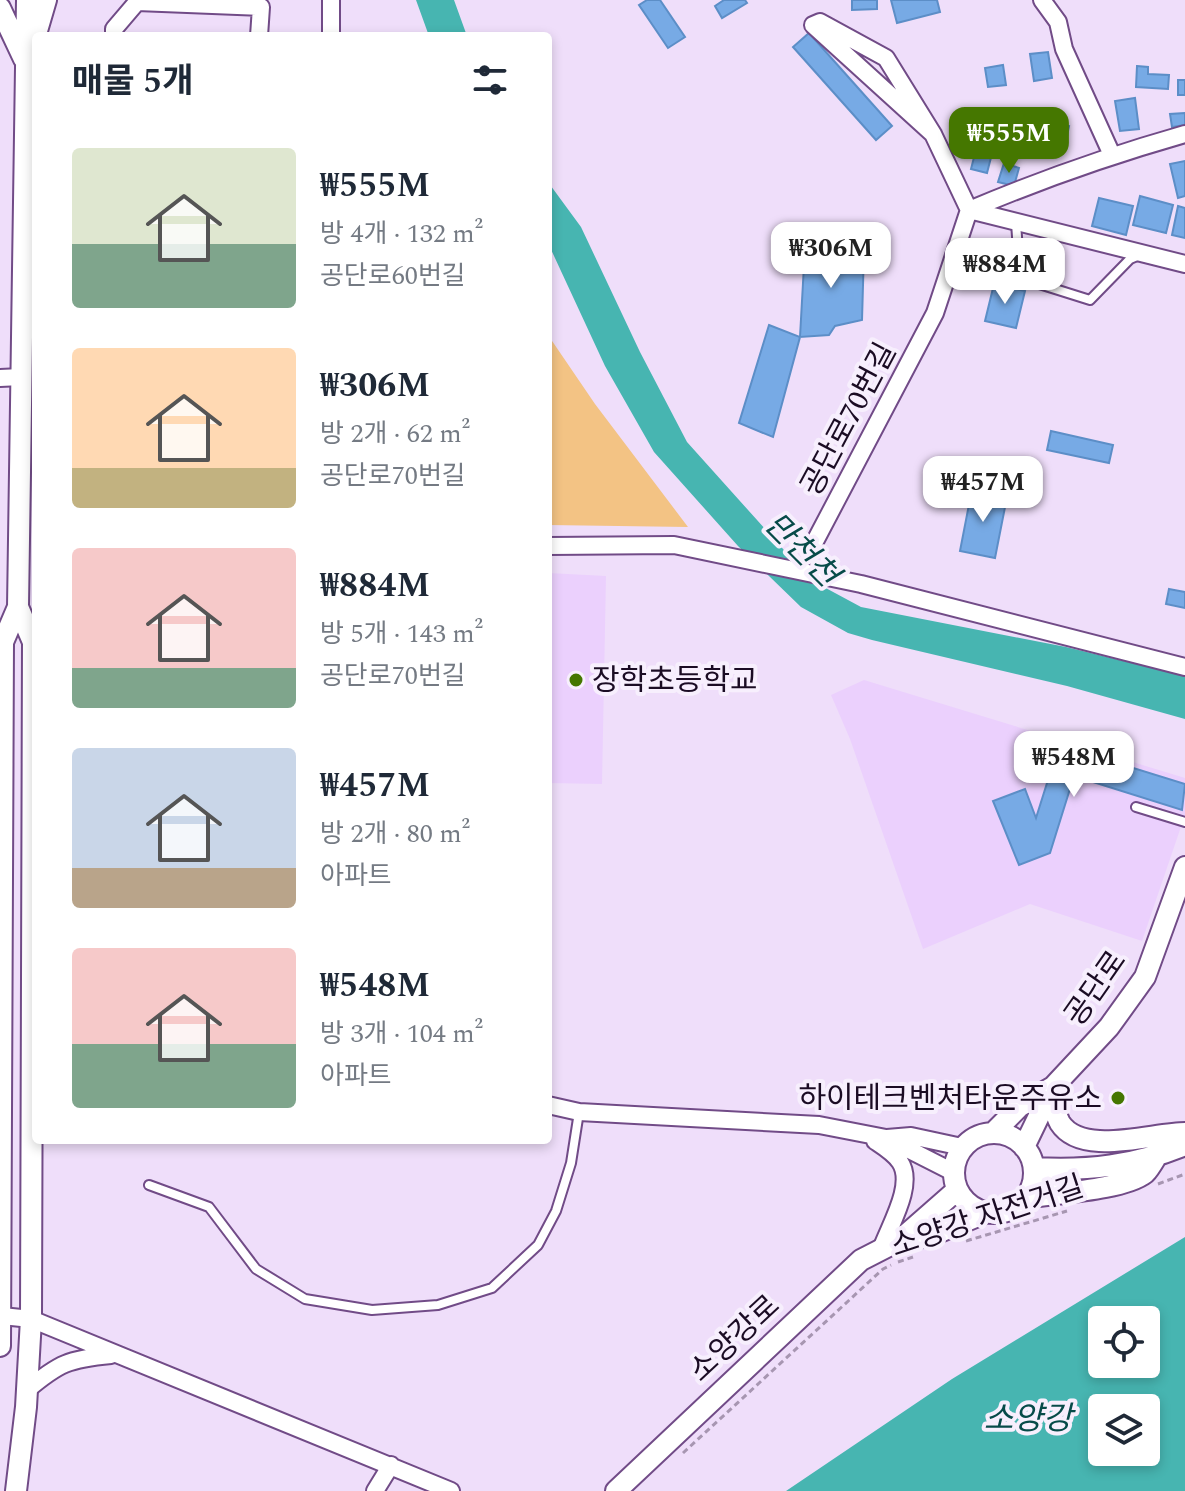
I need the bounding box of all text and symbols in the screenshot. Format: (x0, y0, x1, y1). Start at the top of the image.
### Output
text: 매물 5개 (72, 56, 193, 108)
icon: filters (468, 58, 512, 102)
pin: ₩555M (953, 107, 1065, 175)
text: ₩555M (967, 113, 1051, 153)
text: ₩555M (320, 160, 430, 212)
icon: home (136, 180, 232, 276)
text: 방 4개 · 132 m² (320, 214, 483, 254)
pin: ₩306M (775, 222, 887, 290)
text: ₩306M (789, 228, 873, 268)
pin: ₩884M (949, 238, 1061, 306)
text: ₩884M (963, 244, 1047, 284)
text: 공단로60번길 (320, 256, 466, 296)
street label: 공단로70번길 (789, 335, 909, 504)
text: ₩306M (320, 360, 430, 412)
icon: home (136, 380, 232, 476)
text: 방 2개 · 62 m² (320, 414, 470, 454)
text: 공단로70번길 (320, 456, 466, 496)
pin: ₩457M (927, 456, 1039, 524)
text: ₩457M (941, 462, 1025, 502)
water label: 만천천 (752, 502, 852, 601)
text: ₩884M (320, 560, 430, 612)
icon: home (136, 580, 232, 676)
text: 방 5개 · 143 m² (320, 614, 483, 654)
text: 공단로70번길 (320, 656, 466, 696)
place label: 장학초등학교 (592, 658, 758, 704)
marker: 장학초등학교 (567, 671, 585, 689)
pin: ₩548M (1018, 731, 1130, 799)
text: ₩548M (1032, 737, 1116, 777)
text: ₩457M (320, 760, 430, 812)
icon: home (136, 780, 232, 876)
text: 방 2개 · 80 m² (320, 814, 470, 854)
text: 아파트 (320, 856, 392, 896)
street label: 공단로 (1053, 941, 1138, 1036)
text: ₩548M (320, 960, 430, 1012)
icon: home (136, 980, 232, 1076)
text: 방 3개 · 104 m² (320, 1014, 483, 1054)
text: 아파트 (320, 1056, 392, 1096)
place label: 하이테크벤처타운주유소 (798, 1076, 1102, 1122)
marker: 하이테크벤처타운주유소 (1109, 1089, 1127, 1107)
street label: 소양강 자전거길 (885, 1164, 1090, 1270)
street label: 소양강로 (679, 1284, 791, 1393)
map controls (1088, 1306, 1160, 1466)
button: locate (1088, 1306, 1160, 1378)
button: layers (1088, 1394, 1160, 1466)
water label: 소양강 (984, 1395, 1077, 1444)

